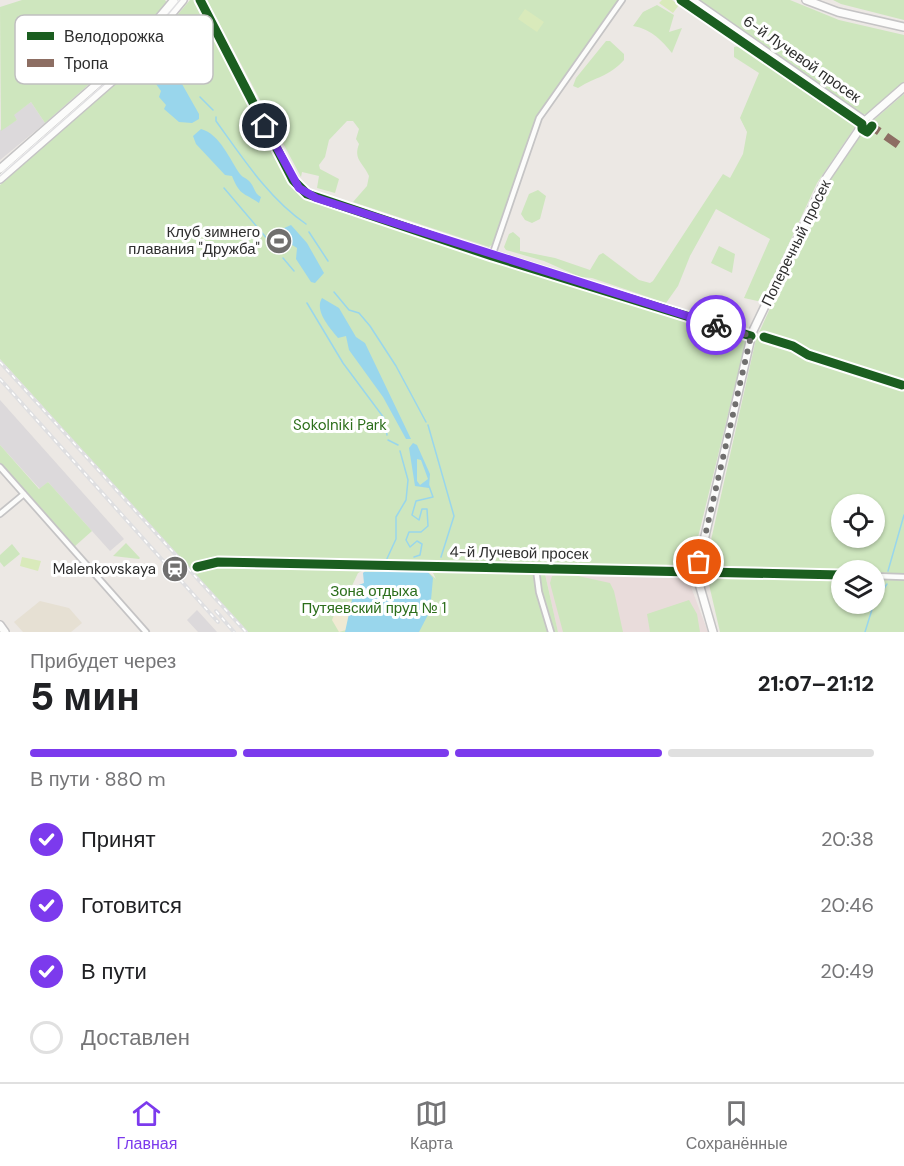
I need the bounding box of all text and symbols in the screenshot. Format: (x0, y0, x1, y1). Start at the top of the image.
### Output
street label: 6-й Лучевой просек (739, 11, 865, 107)
legend (15, 15, 213, 84)
text: Велодорожка (64, 26, 164, 47)
text: Тропа (64, 53, 108, 74)
pin (239, 100, 290, 151)
icon: home (248, 109, 281, 142)
street label: Поперечный просек (757, 176, 835, 310)
place label: Клуб зимнего плавания "Дружба" (128, 222, 260, 259)
sports icon: Клуб зимнего плавания "Дружба" (264, 226, 294, 256)
courier (686, 295, 746, 355)
icon: bike (700, 309, 733, 342)
park label: Sokolniki Park (293, 415, 387, 435)
map controls (831, 494, 885, 614)
button: locate (831, 494, 885, 548)
pin (673, 536, 724, 587)
street label: 4-й Лучевой просек (449, 542, 589, 564)
icon: bag (682, 545, 715, 578)
station icon: Malenkovskaya (160, 554, 190, 584)
place label: Malenkovskaya (53, 559, 156, 579)
button: layers (831, 560, 885, 614)
park label: Зона отдыха Путяевский пруд № 1 (301, 581, 447, 618)
text: Прибудет через (30, 648, 176, 674)
text: 21:07–21:12 (758, 669, 874, 698)
text: 5 мин (30, 671, 140, 722)
text: В пути · 880 m (30, 766, 166, 792)
icon: check (30, 823, 63, 856)
text: Принят (81, 825, 155, 854)
text: 20:38 (821, 826, 874, 852)
icon: check (30, 889, 63, 922)
text: Готовится (81, 891, 182, 920)
text: 20:46 (820, 892, 874, 918)
icon: check (30, 955, 63, 988)
text: В пути (81, 957, 147, 986)
text: 20:49 (820, 958, 874, 984)
text: Доставлен (81, 1023, 190, 1052)
tab: Главная (116, 1097, 177, 1154)
tab: Карта (410, 1097, 453, 1154)
tab: Сохранённые (686, 1097, 788, 1154)

